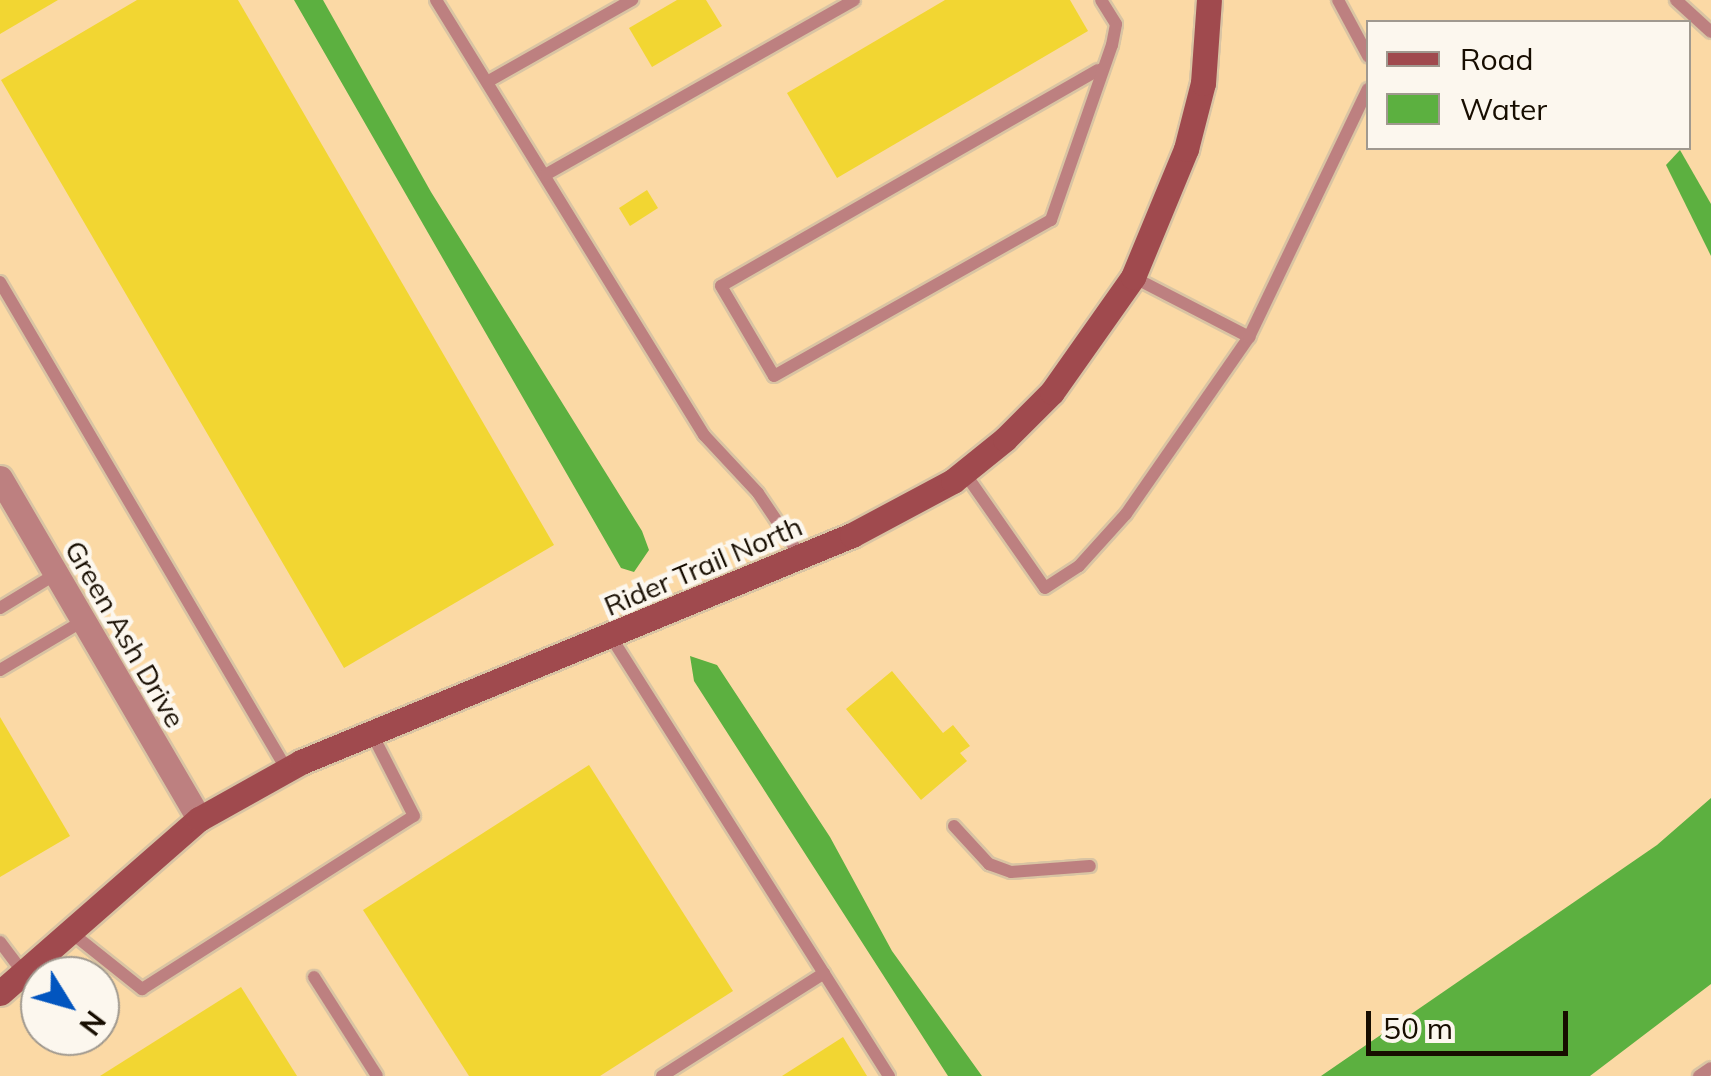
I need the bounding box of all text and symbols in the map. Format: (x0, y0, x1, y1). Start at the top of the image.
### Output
legend (1366, 20, 1691, 150)
text: Road (1460, 40, 1534, 78)
text: Water (1460, 90, 1547, 128)
street label: Rider Trail North (599, 509, 807, 623)
street label: Green Ash Drive (58, 535, 192, 733)
north arrow (20, 956, 120, 1056)
scale bar (1371, 991, 1574, 1053)
text: N (72, 1004, 113, 1042)
text: 50 m (1383, 1009, 1453, 1047)

